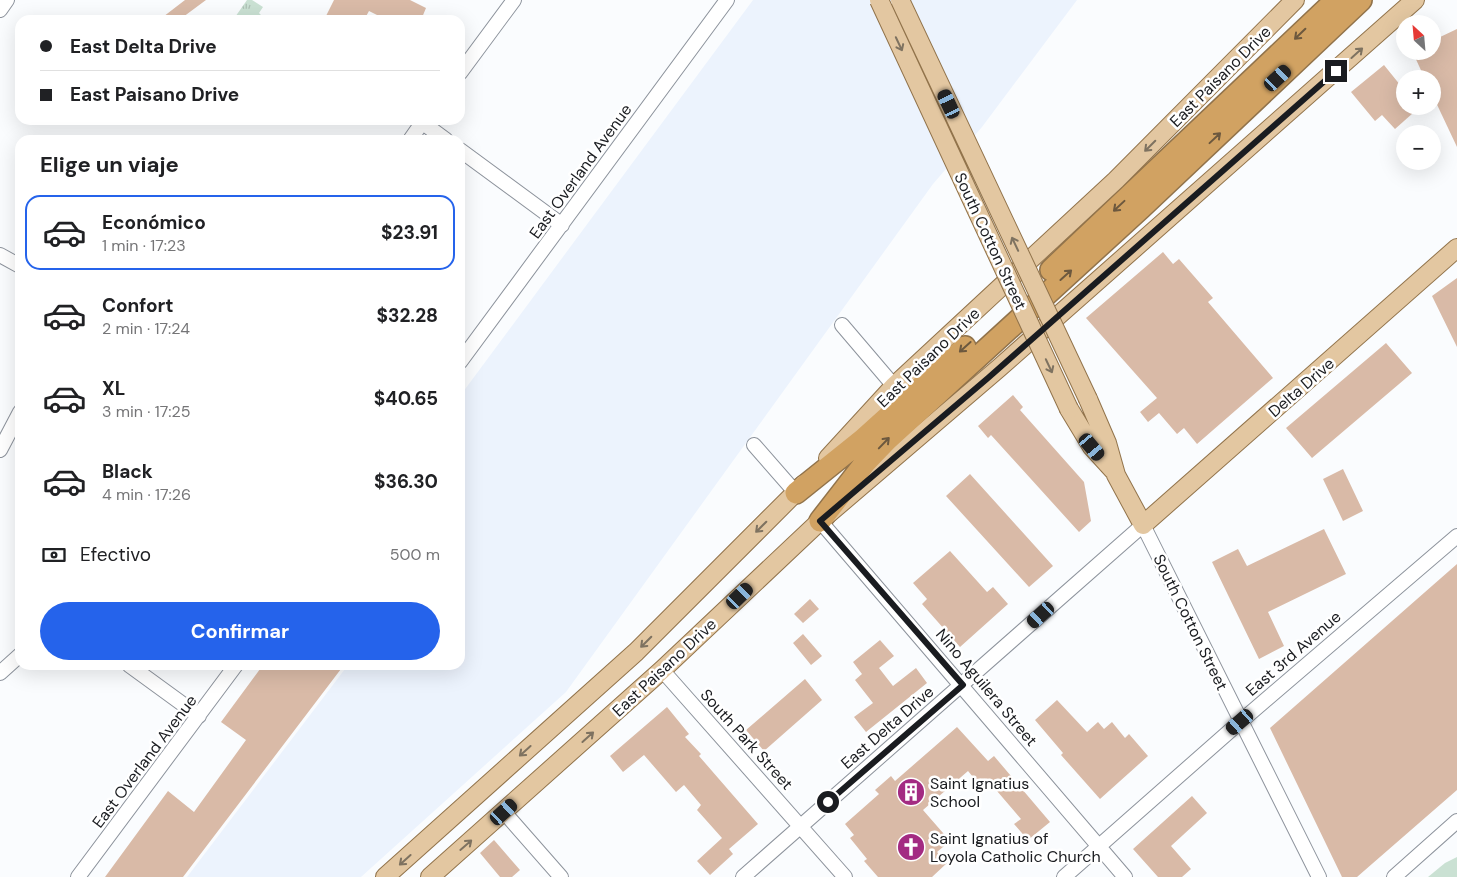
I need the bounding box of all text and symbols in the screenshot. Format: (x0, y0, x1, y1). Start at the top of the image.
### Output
north arrow (1396, 15, 1441, 60)
map controls (1396, 15, 1441, 170)
street label: East Paisano Drive (1165, 21, 1275, 131)
one-way arrow (1294, 28, 1307, 40)
text: East Delta Drive (70, 34, 217, 59)
one-way arrow (895, 36, 905, 51)
one-way arrow (1351, 47, 1364, 59)
route end (1325, 60, 1347, 82)
car (1261, 62, 1294, 94)
button: + (1396, 70, 1441, 115)
text: East Paisano Drive (70, 82, 239, 107)
car (935, 87, 962, 121)
street label: East Overland Avenue (524, 100, 636, 243)
button: − (1396, 125, 1441, 170)
one-way arrow (1208, 132, 1221, 144)
one-way arrow (1144, 140, 1156, 153)
text: Elige un viaje (40, 150, 179, 179)
street label: South Cotton Street (950, 169, 1032, 313)
one-way arrow (1112, 200, 1125, 212)
icon: car (42, 210, 87, 255)
text: Económico (102, 210, 206, 235)
text: $23.91 (381, 220, 438, 245)
text: 1 min · 17:23 (102, 235, 186, 256)
one-way arrow (1010, 237, 1020, 252)
one-way arrow (1060, 269, 1073, 281)
icon: car (42, 293, 87, 338)
text: Confort (102, 293, 174, 318)
text: $32.28 (376, 303, 438, 328)
street label: East Paisano Drive (873, 303, 984, 412)
text: 2 min · 17:24 (102, 318, 190, 339)
one-way arrow (959, 341, 972, 353)
street label: Delta Drive (1264, 353, 1339, 422)
one-way arrow (1045, 358, 1054, 373)
icon: car (42, 376, 87, 421)
text: XL (102, 376, 125, 401)
text: $40.65 (374, 386, 438, 411)
text: 3 min · 17:25 (102, 401, 190, 422)
car (1076, 431, 1107, 463)
one-way arrow (878, 437, 891, 449)
icon: car (42, 459, 87, 504)
text: Black (102, 459, 153, 484)
text: $36.30 (374, 469, 438, 494)
text: 4 min · 17:26 (102, 484, 191, 505)
one-way arrow (755, 521, 767, 534)
icon: cash (40, 541, 68, 569)
text: Efectivo (80, 542, 151, 567)
text: 500 m (390, 544, 440, 565)
street label: South Cotton Street (1148, 551, 1233, 694)
car (723, 580, 756, 612)
car (1024, 599, 1057, 631)
button: Confirmar (40, 602, 440, 660)
street label: East 3rd Avenue (1241, 606, 1345, 701)
street label: East Paisano Drive (608, 614, 721, 721)
street label: Nino Aguilera Street (931, 624, 1042, 750)
one-way arrow (640, 636, 652, 648)
street label: East Delta Drive (836, 681, 938, 774)
street label: South Park Street (696, 684, 798, 794)
street label: East Overland Avenue (87, 690, 201, 832)
car (1223, 706, 1256, 738)
one-way arrow (581, 731, 594, 743)
one-way arrow (519, 745, 532, 757)
place label: Saint Ignatius School (930, 773, 1029, 812)
building icon: Saint Ignatius School (896, 777, 926, 807)
route start (817, 791, 839, 813)
car (487, 796, 520, 828)
place label: Saint Ignatius of Loyola Catholic Church (930, 828, 1101, 867)
church icon: Saint Ignatius of Loyola Catholic Church (896, 832, 926, 862)
one-way arrow (460, 839, 473, 850)
one-way arrow (398, 854, 411, 865)

